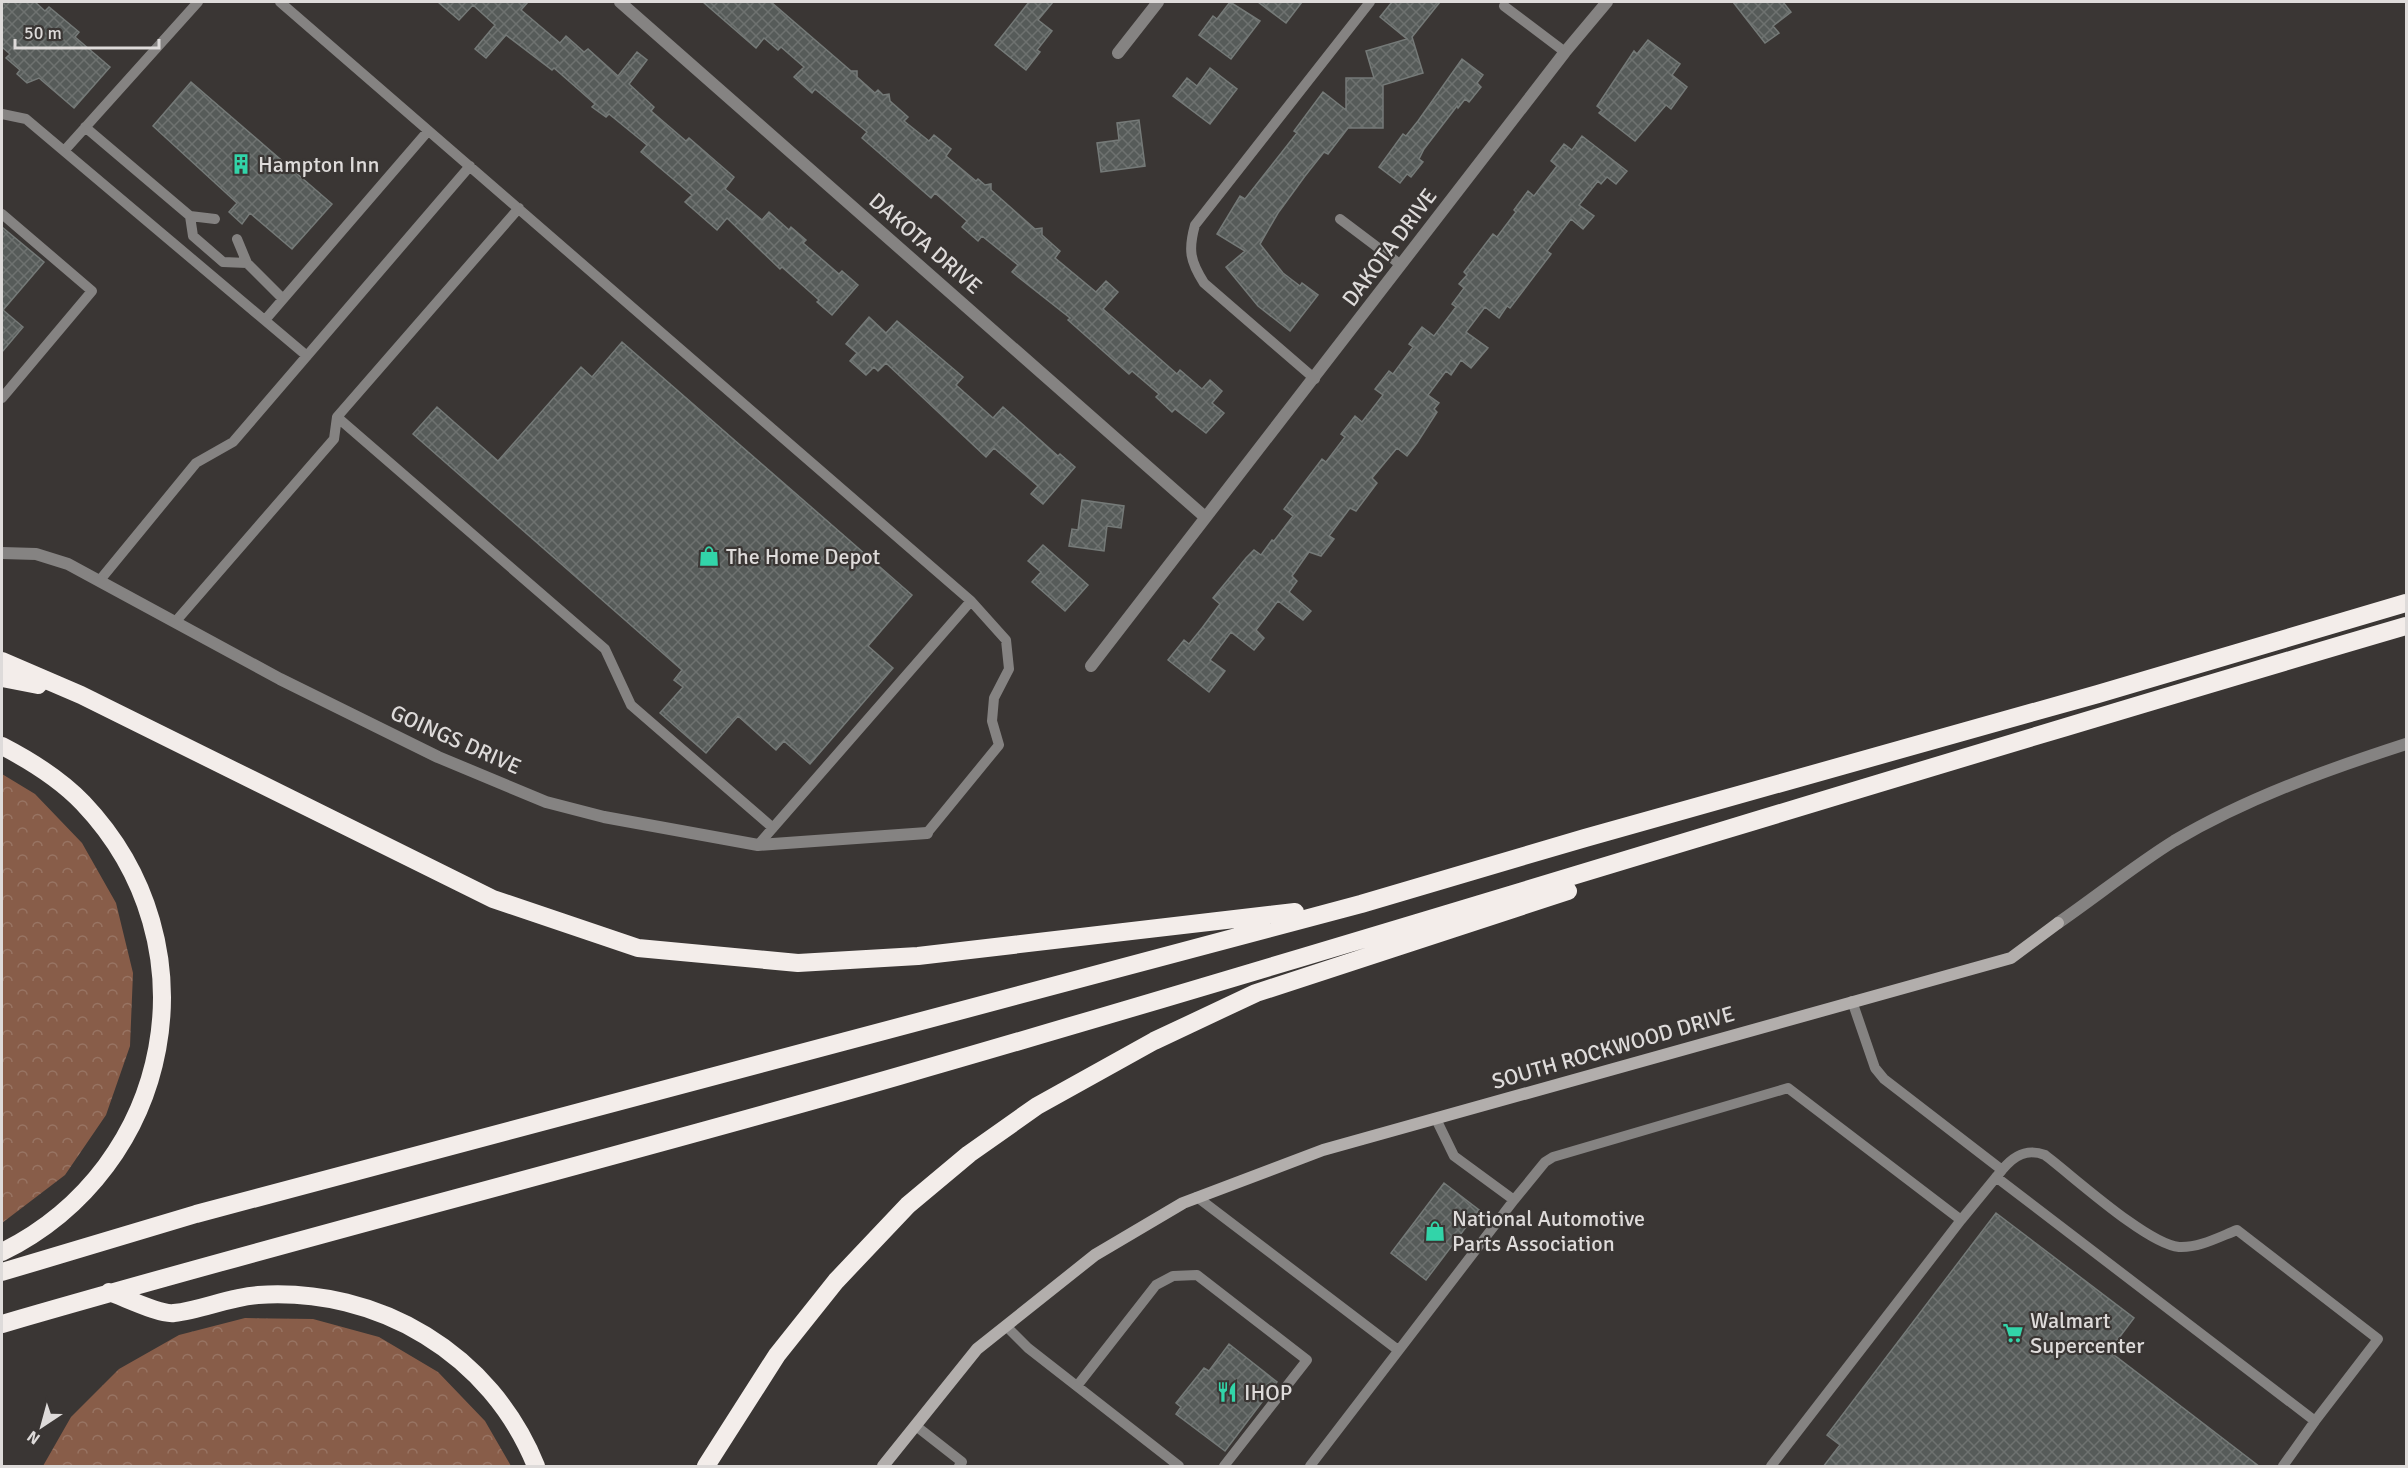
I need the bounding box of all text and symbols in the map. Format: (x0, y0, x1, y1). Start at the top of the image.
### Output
scale bar (15, 12, 159, 50)
text: 50 m (24, 22, 62, 44)
place label: Hampton Inn (258, 151, 379, 178)
building icon: Hampton Inn (229, 152, 253, 176)
street label: DAKOTA DRIVE (1336, 183, 1443, 312)
street label: DAKOTA DRIVE (864, 187, 988, 300)
place label: The Home Depot (726, 543, 880, 570)
shop icon: The Home Depot (697, 544, 721, 568)
street label: GOINGS DRIVE (386, 699, 525, 780)
street label: SOUTH ROCKWOOD DRIVE (1489, 1000, 1738, 1095)
place label: National Automotive Parts Association (1452, 1205, 1645, 1257)
shop icon: National Automotive Parts Association (1423, 1219, 1447, 1243)
place label: Walmart Supercenter (2030, 1307, 2144, 1359)
supermarket icon: Walmart Supercenter (2001, 1321, 2025, 1345)
place label: IHOP (1244, 1379, 1292, 1406)
restaurant icon: IHOP (1215, 1380, 1239, 1404)
north arrow (12, 1396, 72, 1456)
text: N (23, 1426, 44, 1449)

